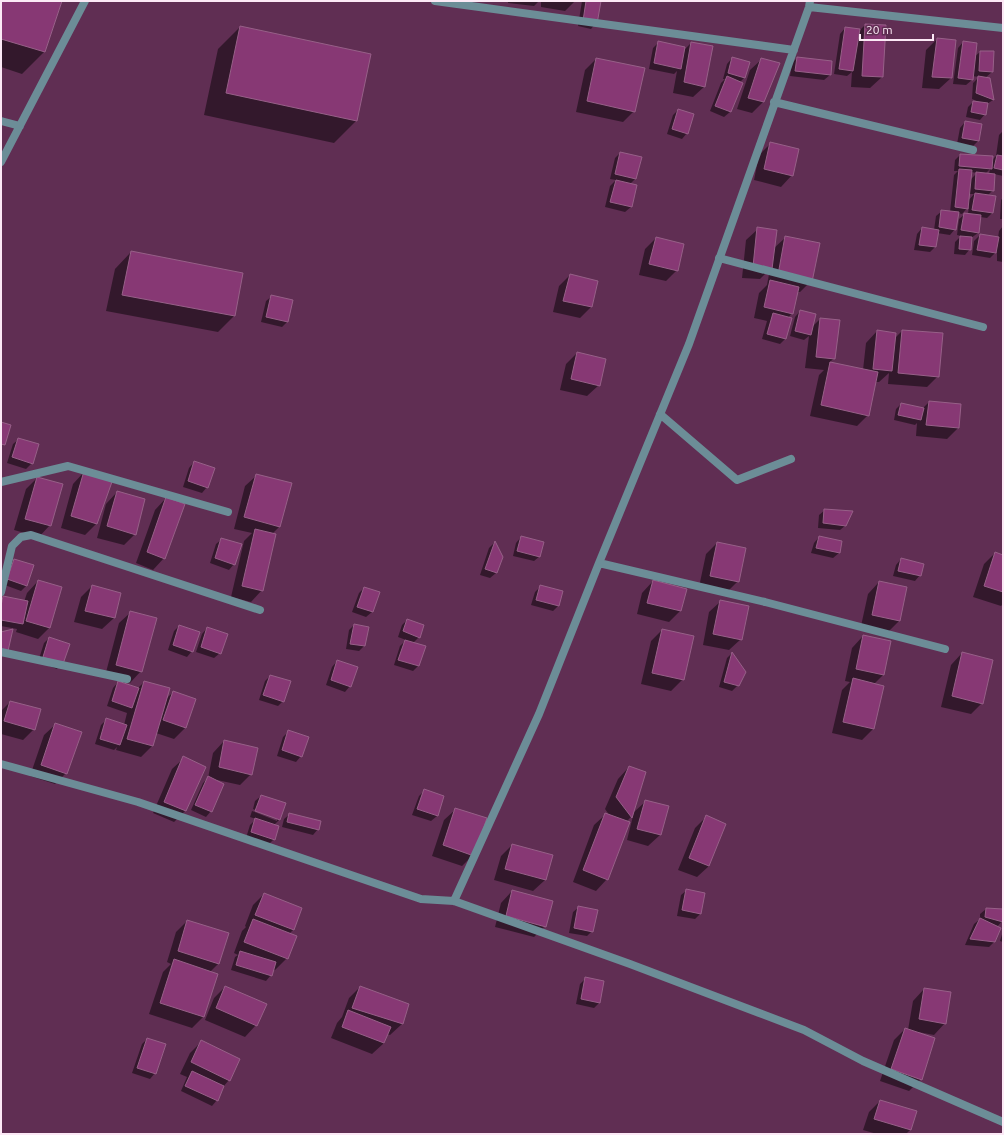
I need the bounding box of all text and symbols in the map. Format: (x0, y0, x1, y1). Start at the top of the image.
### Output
scale bar (860, 16, 933, 42)
text: 20 m (866, 23, 893, 36)

